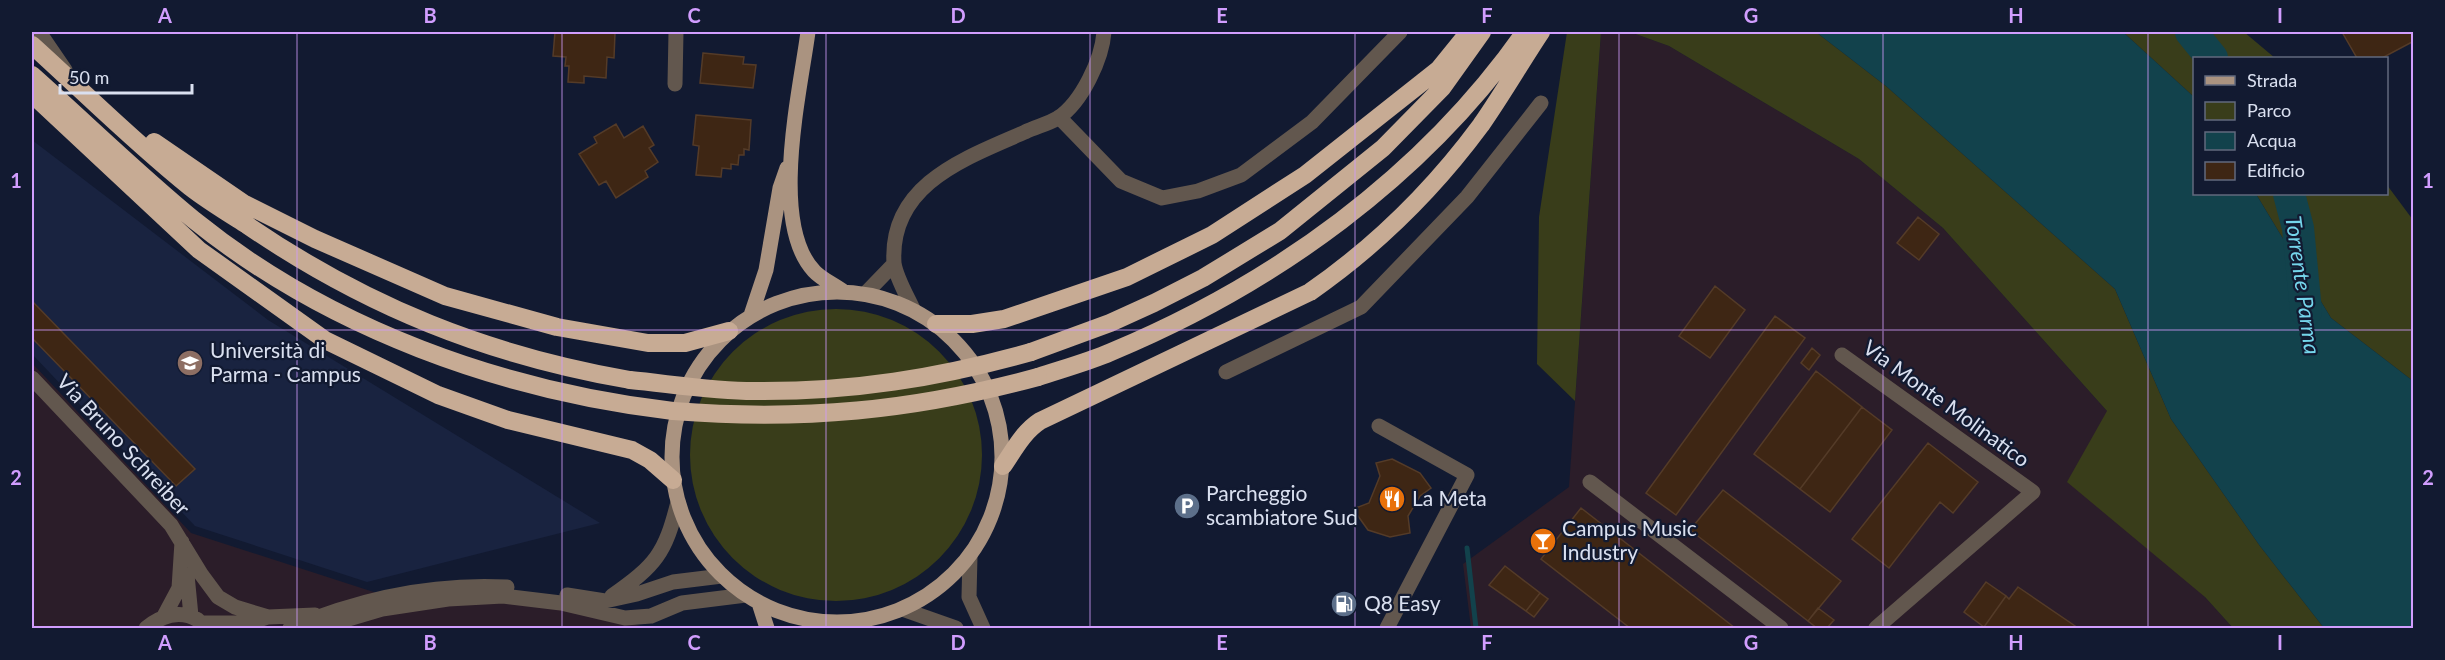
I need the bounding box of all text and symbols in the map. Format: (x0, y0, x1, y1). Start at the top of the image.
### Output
text: A (157, 3, 172, 27)
text: B (423, 3, 437, 27)
text: C (687, 3, 701, 27)
text: D (950, 3, 966, 27)
text: E (1216, 3, 1228, 27)
text: F (1481, 3, 1493, 27)
text: G (1744, 3, 1758, 27)
text: H (2008, 3, 2024, 27)
text: I (2277, 3, 2283, 27)
scale bar (60, 57, 192, 95)
legend (2193, 57, 2388, 195)
text: 50 m (69, 66, 109, 88)
text: Strada (2247, 69, 2297, 91)
text: Parco (2247, 99, 2291, 121)
text: Acqua (2247, 129, 2296, 151)
text: Edificio (2247, 159, 2305, 181)
text: 1 (10, 168, 22, 192)
text: 1 (2422, 168, 2434, 192)
water label: Torrente Parma (2280, 214, 2327, 356)
street label: Via Monte Molinatico (1859, 334, 2035, 472)
place label: Università di Parma - Campus (210, 337, 361, 386)
school or university icon: Università di Parma - Campus (175, 348, 205, 378)
street label: Via Bruno Schreiber (52, 368, 196, 520)
text: 2 (10, 465, 22, 489)
text: 2 (2422, 465, 2434, 489)
place label: Parcheggio scambiatore Sud (1206, 480, 1358, 529)
restaurant icon: La Meta (1377, 484, 1407, 514)
place label: La Meta (1412, 485, 1487, 510)
parking icon: Parcheggio scambiatore Sud (1172, 491, 1202, 521)
place label: Campus Music Industry (1562, 515, 1697, 564)
bar icon: Campus Music Industry (1528, 526, 1558, 556)
fuel station icon: Q8 Easy (1329, 589, 1359, 619)
place label: Q8 Easy (1364, 590, 1441, 615)
text: A (157, 630, 172, 654)
text: B (423, 630, 437, 654)
text: C (687, 630, 701, 654)
text: D (950, 630, 966, 654)
text: E (1216, 630, 1228, 654)
text: F (1481, 630, 1493, 654)
text: G (1744, 630, 1758, 654)
text: H (2008, 630, 2024, 654)
text: I (2277, 630, 2283, 654)

